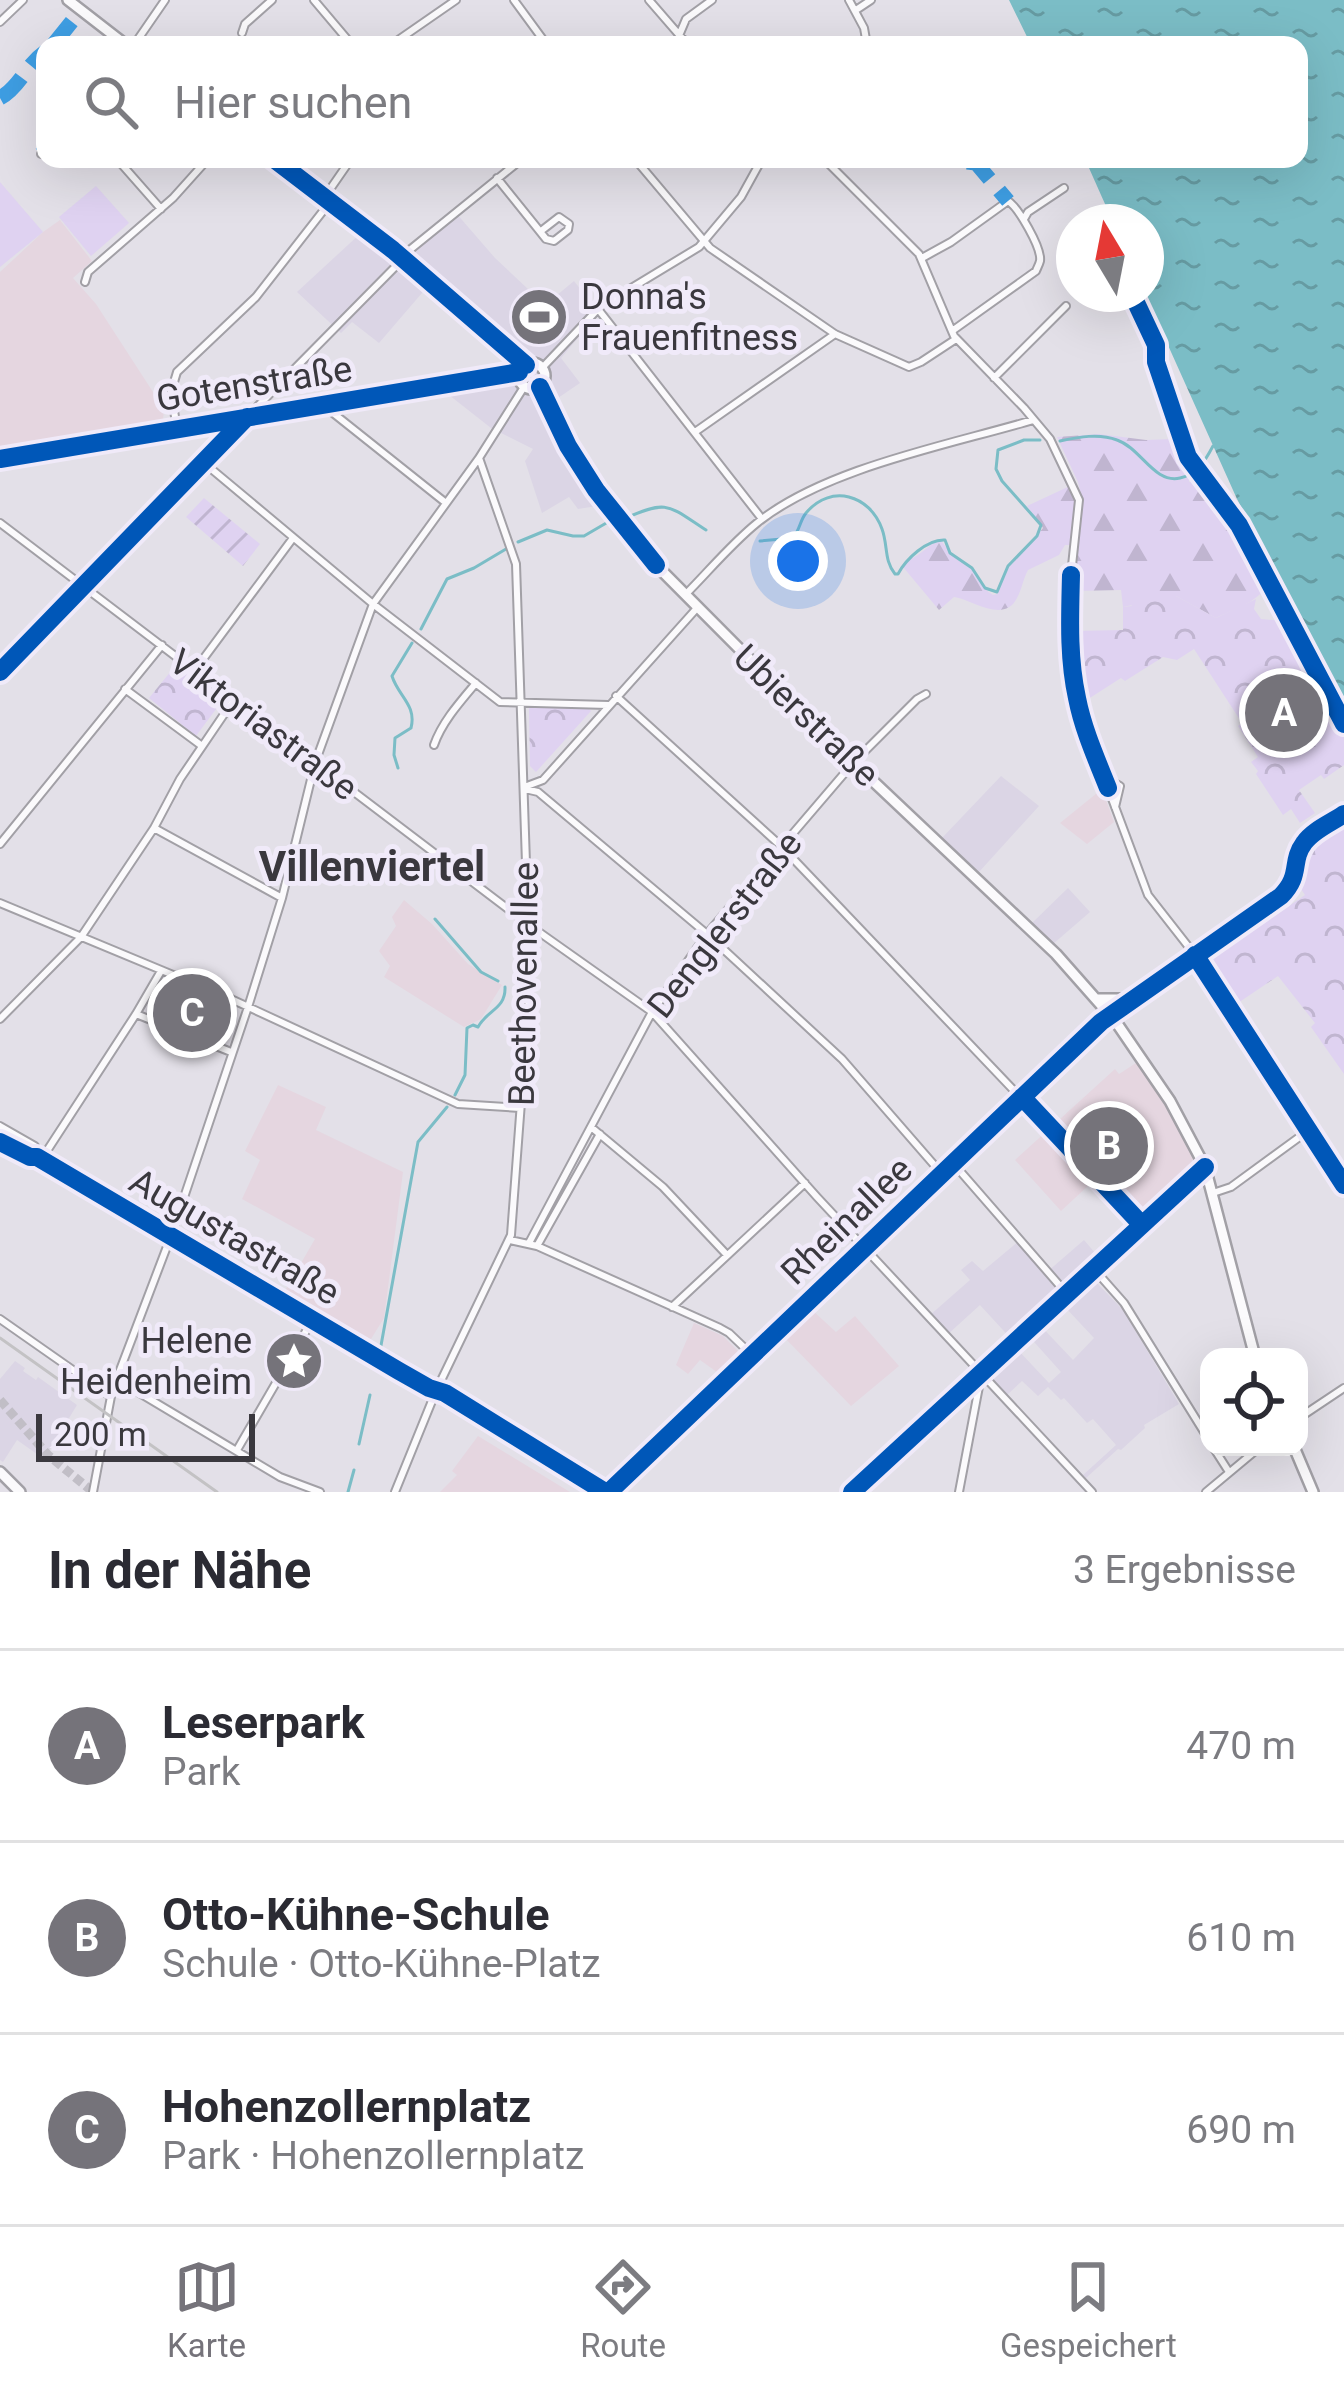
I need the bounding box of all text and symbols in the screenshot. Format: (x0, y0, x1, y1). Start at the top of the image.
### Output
search box (36, 36, 1308, 168)
icon: search (78, 69, 144, 135)
text: Hier suchen (174, 76, 412, 129)
north arrow (1056, 204, 1164, 312)
place label: Donna's Frauenfitness (581, 276, 798, 359)
sports icon: Donna's Frauenfitness (508, 286, 570, 348)
street label: Gotenstraße (153, 348, 355, 420)
your location (768, 531, 828, 591)
street label: Ubierstraße (725, 636, 888, 795)
street label: Viktoriastraße (161, 641, 366, 809)
pin: A (1245, 668, 1323, 758)
street label: Denglerstraße (639, 823, 811, 1026)
district label: Villenviertel (259, 842, 485, 891)
street label: Beethovenallee (501, 862, 547, 1106)
pin: C (153, 968, 231, 1058)
pin: B (1070, 1101, 1148, 1191)
street label: Rheinallee (773, 1148, 921, 1293)
street label: Augustastraße (122, 1160, 347, 1314)
place label: Helene Heidenheim (60, 1320, 252, 1403)
place icon: Helene Heidenheim (263, 1330, 325, 1392)
map controls (1200, 1348, 1308, 1456)
button: locate (1200, 1348, 1308, 1456)
scale bar (36, 1408, 255, 1461)
text: 200 m (54, 1415, 147, 1454)
text: In der Nähe (48, 1541, 311, 1600)
text: 3 Ergebnisse (1073, 1547, 1296, 1593)
text: Leserpark (162, 1696, 364, 1749)
text: A (74, 1723, 100, 1769)
text: 470 m (1186, 1723, 1296, 1769)
text: Park (162, 1749, 241, 1795)
text: Otto-Kühne-Schule (162, 1888, 550, 1941)
text: B (75, 1915, 99, 1961)
text: 610 m (1186, 1915, 1296, 1961)
text: Schule · Otto-Kühne-Platz (162, 1941, 601, 1987)
text: Hohenzollernplatz (162, 2080, 531, 2133)
text: C (74, 2107, 100, 2153)
text: 690 m (1186, 2107, 1296, 2153)
text: Park · Hohenzollernplatz (162, 2133, 584, 2179)
tab: Karte (167, 2254, 246, 2365)
tab: Route (580, 2254, 666, 2365)
tab: Gespeichert (1000, 2254, 1177, 2365)

